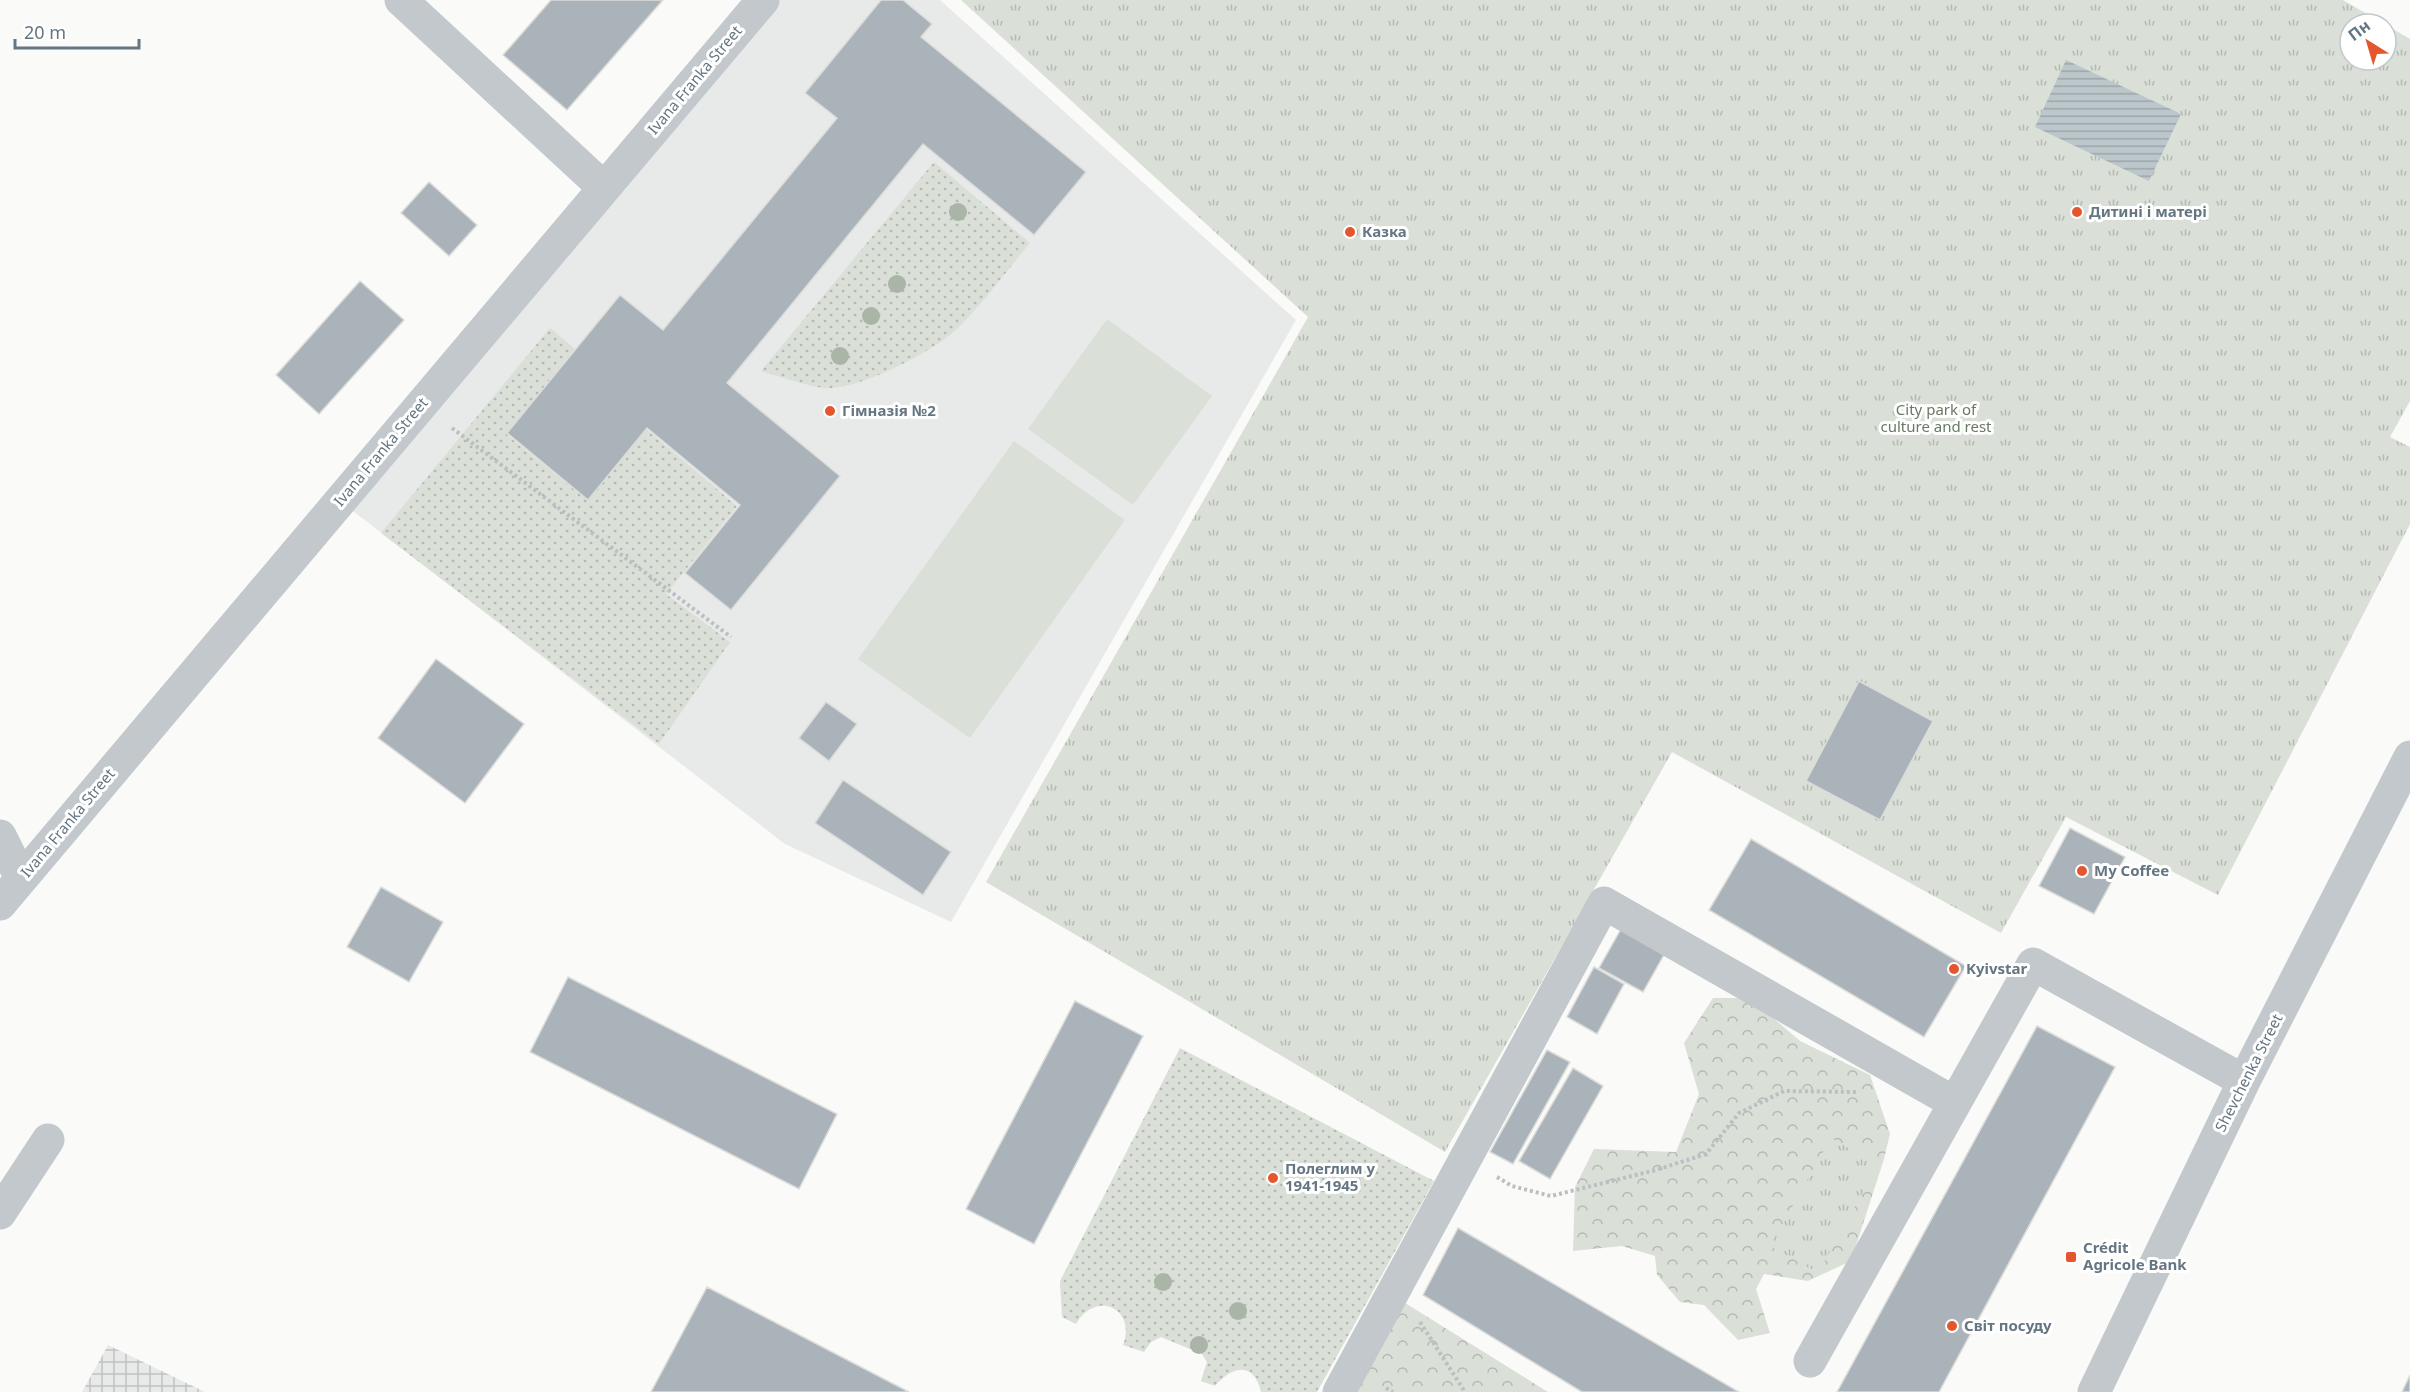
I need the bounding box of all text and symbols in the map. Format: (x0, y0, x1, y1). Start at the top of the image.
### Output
scale bar (15, 12, 140, 50)
north arrow (2338, 12, 2398, 72)
text: Пн (2343, 14, 2375, 46)
text: 20 m (24, 20, 66, 44)
street label: Ivana Franka Street (643, 20, 746, 138)
place label: Дитині і матері (2089, 201, 2207, 221)
marker: Дитині і матері (2070, 205, 2084, 219)
place label: Казка (1362, 221, 1407, 241)
marker: Казка (1343, 225, 1357, 239)
street label: Ivana Franka Street (329, 392, 432, 510)
park label: City park of culture and rest (1880, 399, 1992, 436)
place label: Гімназія №2 (842, 400, 936, 420)
marker: Гімназія №2 (823, 404, 837, 418)
street label: Ivana Franka Street (16, 763, 119, 881)
place label: My Coffee (2094, 860, 2169, 880)
marker: My Coffee (2075, 864, 2089, 878)
place label: Kyivstar (1966, 958, 2028, 978)
marker: Kyivstar (1947, 962, 1961, 976)
street label: Shevchenka Street (2210, 1010, 2287, 1135)
place label: Полеглим у 1941-1945 (1285, 1158, 1375, 1195)
marker: Полеглим у 1941-1945 (1266, 1171, 1280, 1185)
place label: Crédit Agricole Bank (2083, 1237, 2187, 1274)
marker: Crédit Agricole Bank (2064, 1250, 2078, 1264)
place label: Світ посуду (1964, 1315, 2052, 1335)
marker: Світ посуду (1945, 1319, 1959, 1333)

